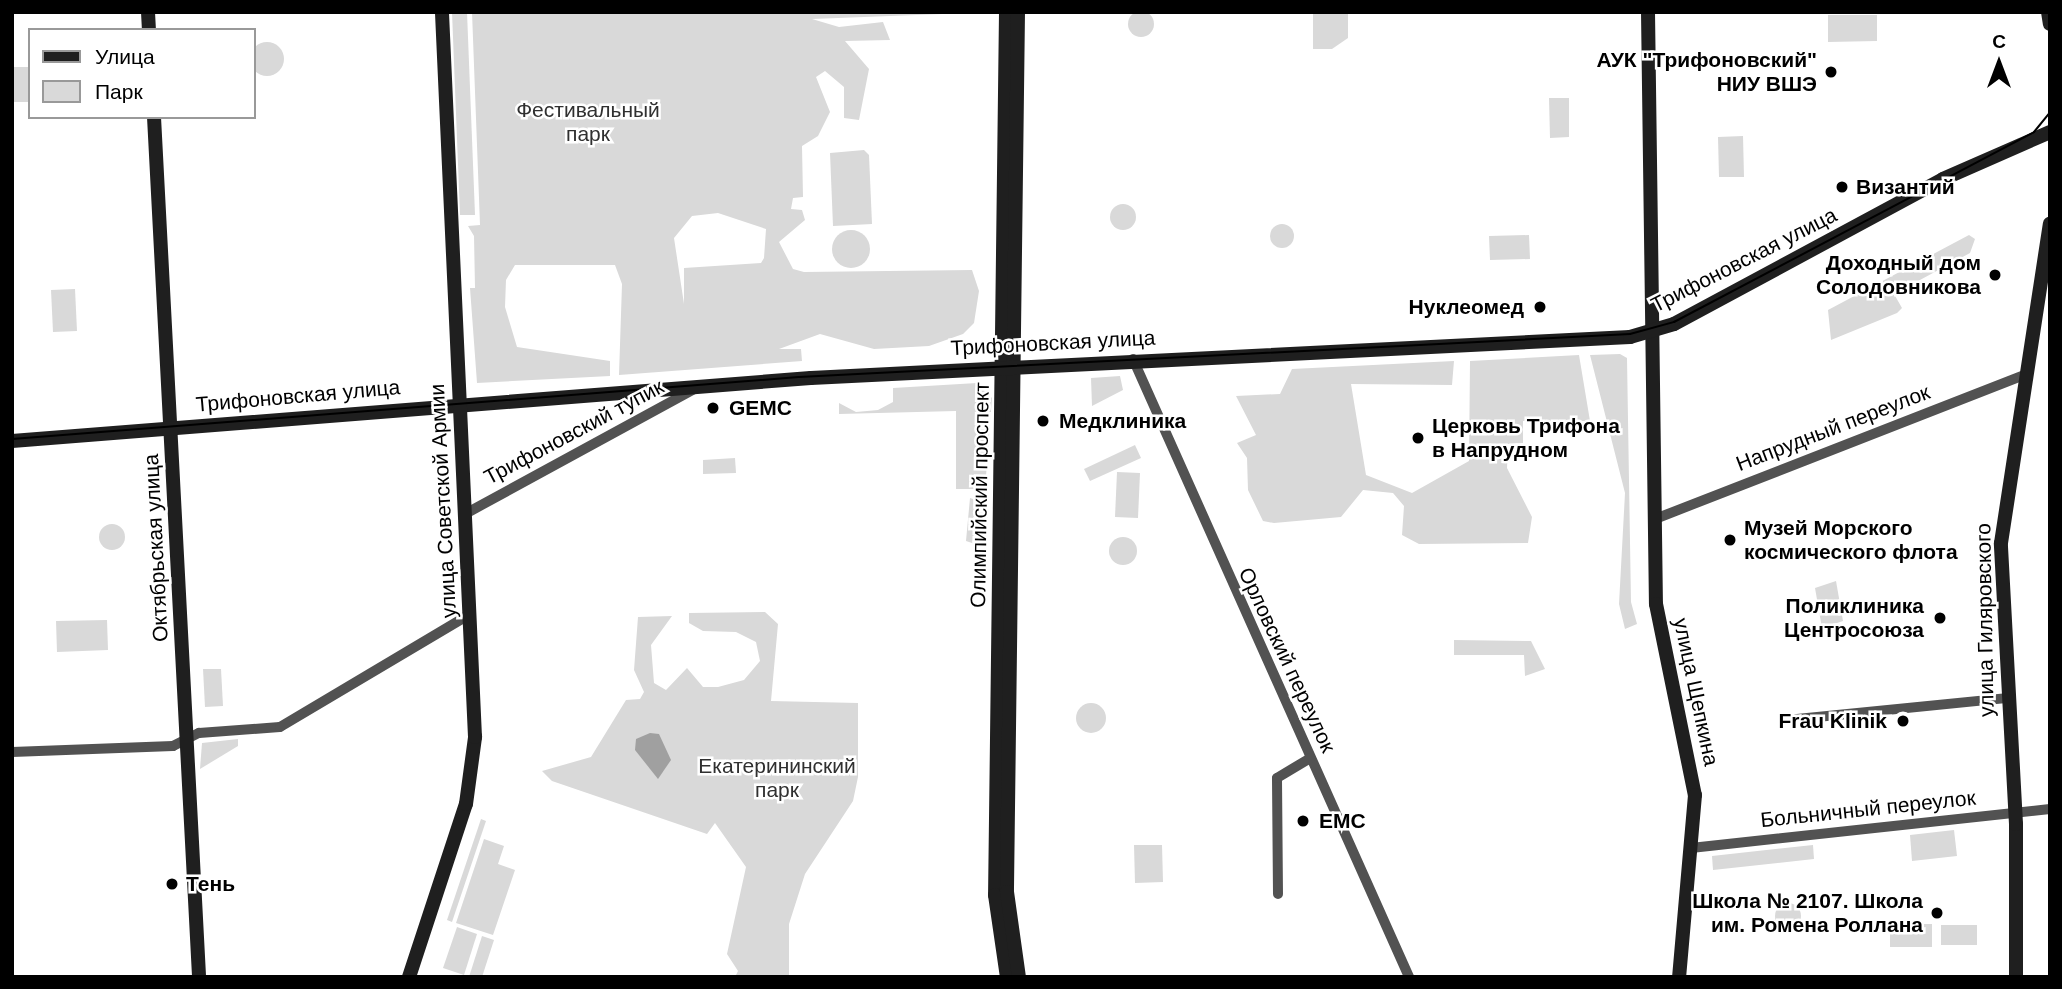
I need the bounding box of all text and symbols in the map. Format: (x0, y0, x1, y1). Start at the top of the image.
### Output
legend (28, 28, 256, 119)
north arrow (1964, 28, 2034, 98)
text: С (1992, 31, 2006, 52)
text: Улица (95, 45, 155, 68)
place label: АУК "Трифоновский" НИУ ВШЭ (1596, 47, 1817, 97)
marker: АУК "Трифоновский" НИУ ВШЭ (1823, 64, 1839, 80)
text: Парк (95, 80, 143, 103)
park label: Фестивальный парк (516, 97, 660, 147)
place label: Византий (1856, 174, 1955, 200)
marker: Византий (1834, 179, 1850, 195)
street label: Трифоновская улица (1647, 202, 1841, 318)
place label: Доходный дом Солодовникова (1816, 250, 1981, 300)
marker: Доходный дом Солодовникова (1987, 267, 2003, 283)
place label: Нуклеомед (1409, 294, 1524, 320)
marker: Нуклеомед (1530, 297, 1550, 317)
street label: Трифоновская улица (950, 325, 1156, 361)
street label: Трифоновский тупик (480, 374, 668, 490)
street label: Трифоновская улица (195, 375, 401, 417)
street label: Напрудный переулок (1733, 379, 1933, 477)
street label: Олимпийский проспект (965, 382, 995, 608)
street label: улица Советской Армии (424, 383, 462, 619)
place label: GEMC (729, 395, 792, 421)
marker: GEMC (703, 398, 723, 418)
place label: Медклиника (1059, 408, 1186, 434)
marker: Медклиника (1033, 411, 1053, 431)
place label: Церковь Трифона в Напрудном (1432, 413, 1620, 463)
marker: Церковь Трифона в Напрудном (1410, 430, 1426, 446)
street label: Октябрьская улица (138, 453, 174, 643)
place label: Музей Морского космического флота (1744, 515, 1958, 565)
street label: улица Гиляровского (1971, 523, 1999, 717)
marker: Музей Морского космического флота (1722, 532, 1738, 548)
street label: Орловский переулок (1233, 564, 1341, 756)
place label: Поликлиника Центросоюза (1784, 593, 1924, 643)
marker: Поликлиника Центросоюза (1930, 608, 1950, 628)
street label: улица Щепкина (1668, 616, 1724, 768)
place label: Frau Klinik (1778, 708, 1887, 734)
marker: Frau Klinik (1893, 711, 1913, 731)
park label: Екатерининский парк (698, 753, 856, 803)
street label: Больничный переулок (1759, 785, 1977, 833)
place label: EMC (1319, 808, 1366, 834)
marker: EMC (1293, 811, 1313, 831)
place label: Тень (186, 871, 235, 897)
marker: Тень (164, 876, 180, 892)
place label: Школа № 2107. Школа им. Ромена Роллана (1692, 888, 1923, 938)
marker: Школа № 2107. Школа им. Ромена Роллана (1929, 905, 1945, 921)

